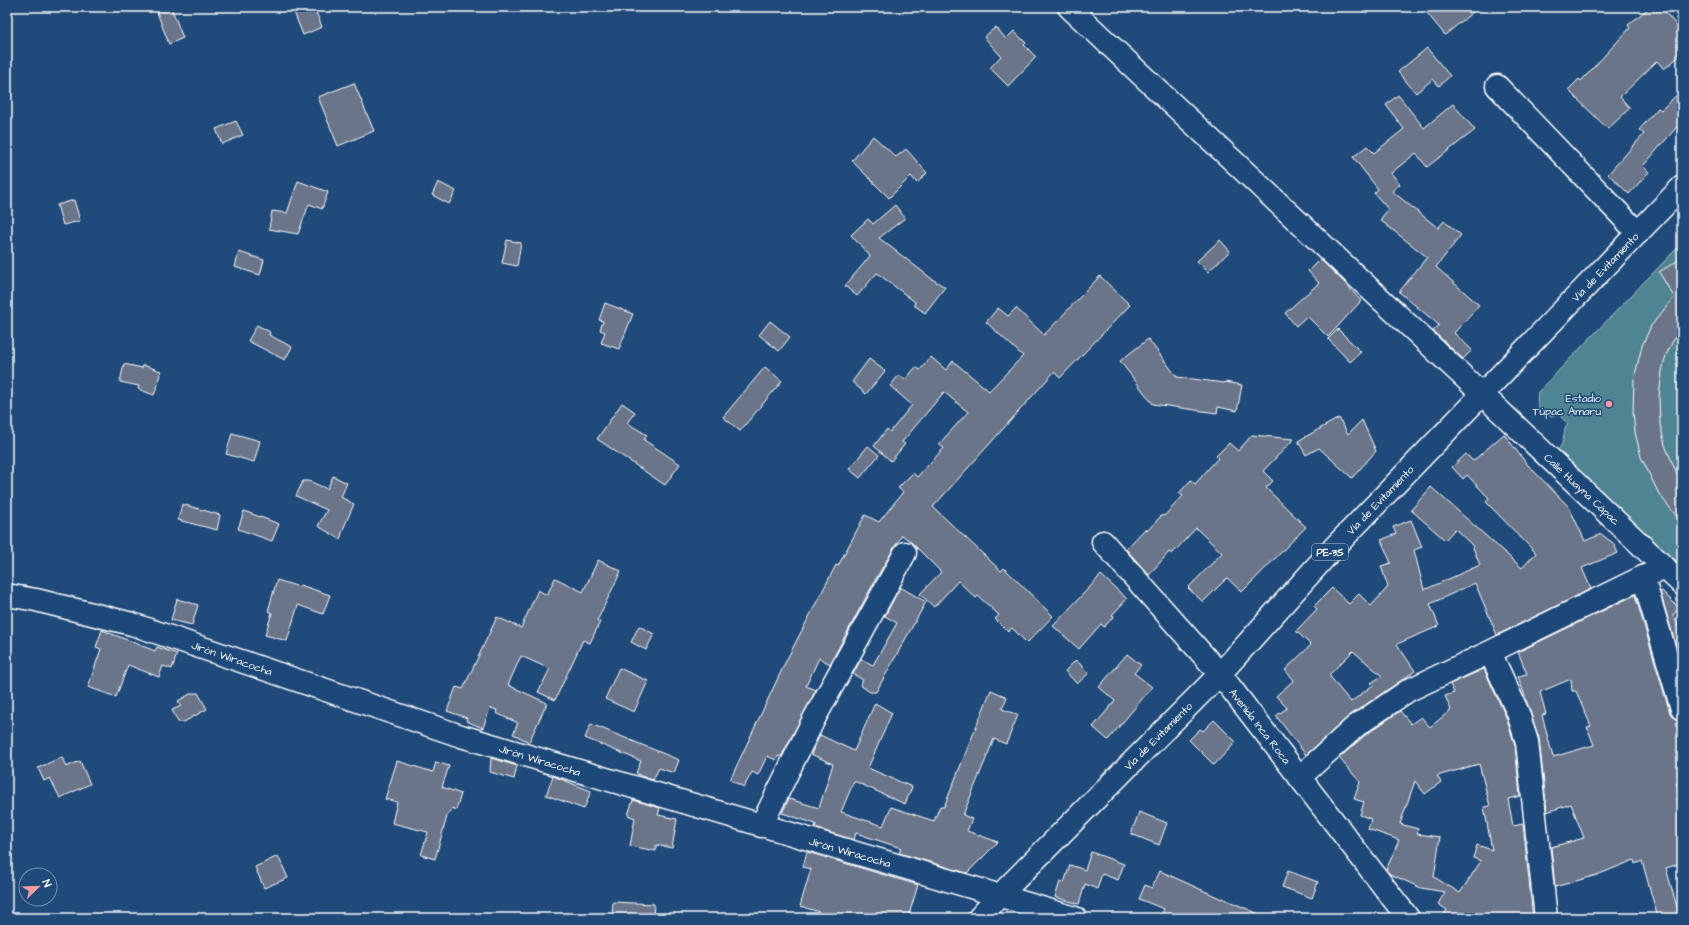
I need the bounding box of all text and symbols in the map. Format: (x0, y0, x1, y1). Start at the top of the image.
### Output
street label: Vía de Evitamiento (1568, 229, 1643, 305)
place label: Estadio Túpac Amaru (1533, 391, 1602, 419)
marker: Estadio Túpac Amaru (1604, 399, 1614, 409)
street label: Calle Huayna Cápac (1540, 450, 1623, 529)
street label: Vía de Evitamiento (1343, 462, 1418, 538)
road number: PE-3S (1312, 544, 1348, 560)
street label: Jirón Wiracocha (189, 638, 275, 679)
street label: Avenida Inca Roca (1225, 685, 1294, 768)
street label: Vía de Evitamiento (1121, 698, 1196, 774)
street label: Jirón Wiracocha (497, 741, 583, 780)
street label: Jirón Wiracocha (807, 834, 893, 871)
north arrow (18, 867, 58, 907)
text: N (38, 877, 55, 889)

